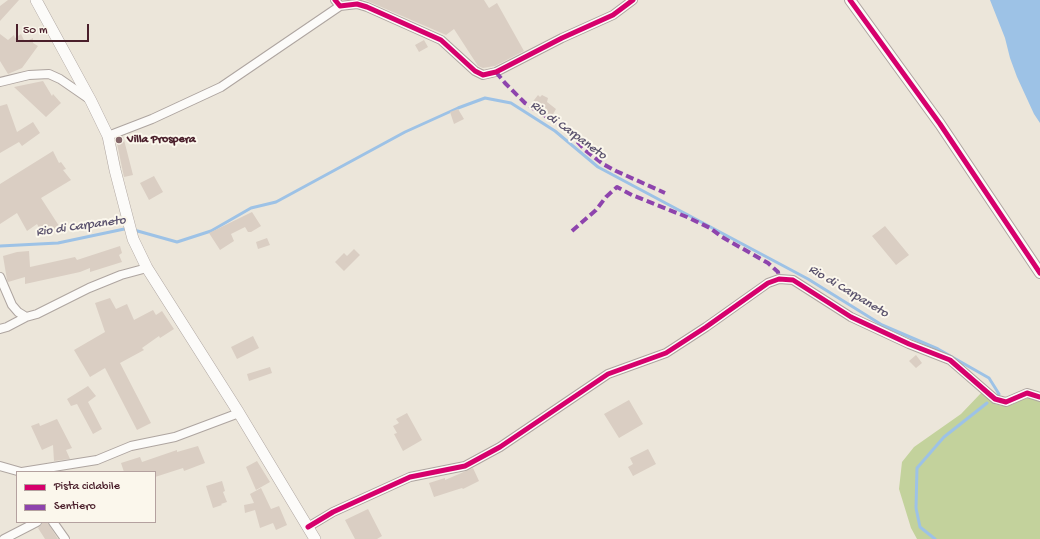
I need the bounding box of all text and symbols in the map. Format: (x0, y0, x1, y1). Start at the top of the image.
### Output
scale bar (18, 16, 91, 42)
text: 50 m (23, 24, 48, 38)
water label: Rio di Carpaneto (527, 98, 609, 164)
place label: Villa Prospera (127, 133, 196, 147)
marker: Villa Prospera (114, 135, 124, 145)
water label: Rio di Carpaneto (35, 213, 127, 241)
water label: Rio di Carpaneto (805, 262, 891, 322)
legend (16, 471, 156, 523)
text: Pista ciclabile (54, 480, 120, 494)
text: Sentiero (54, 500, 96, 514)

